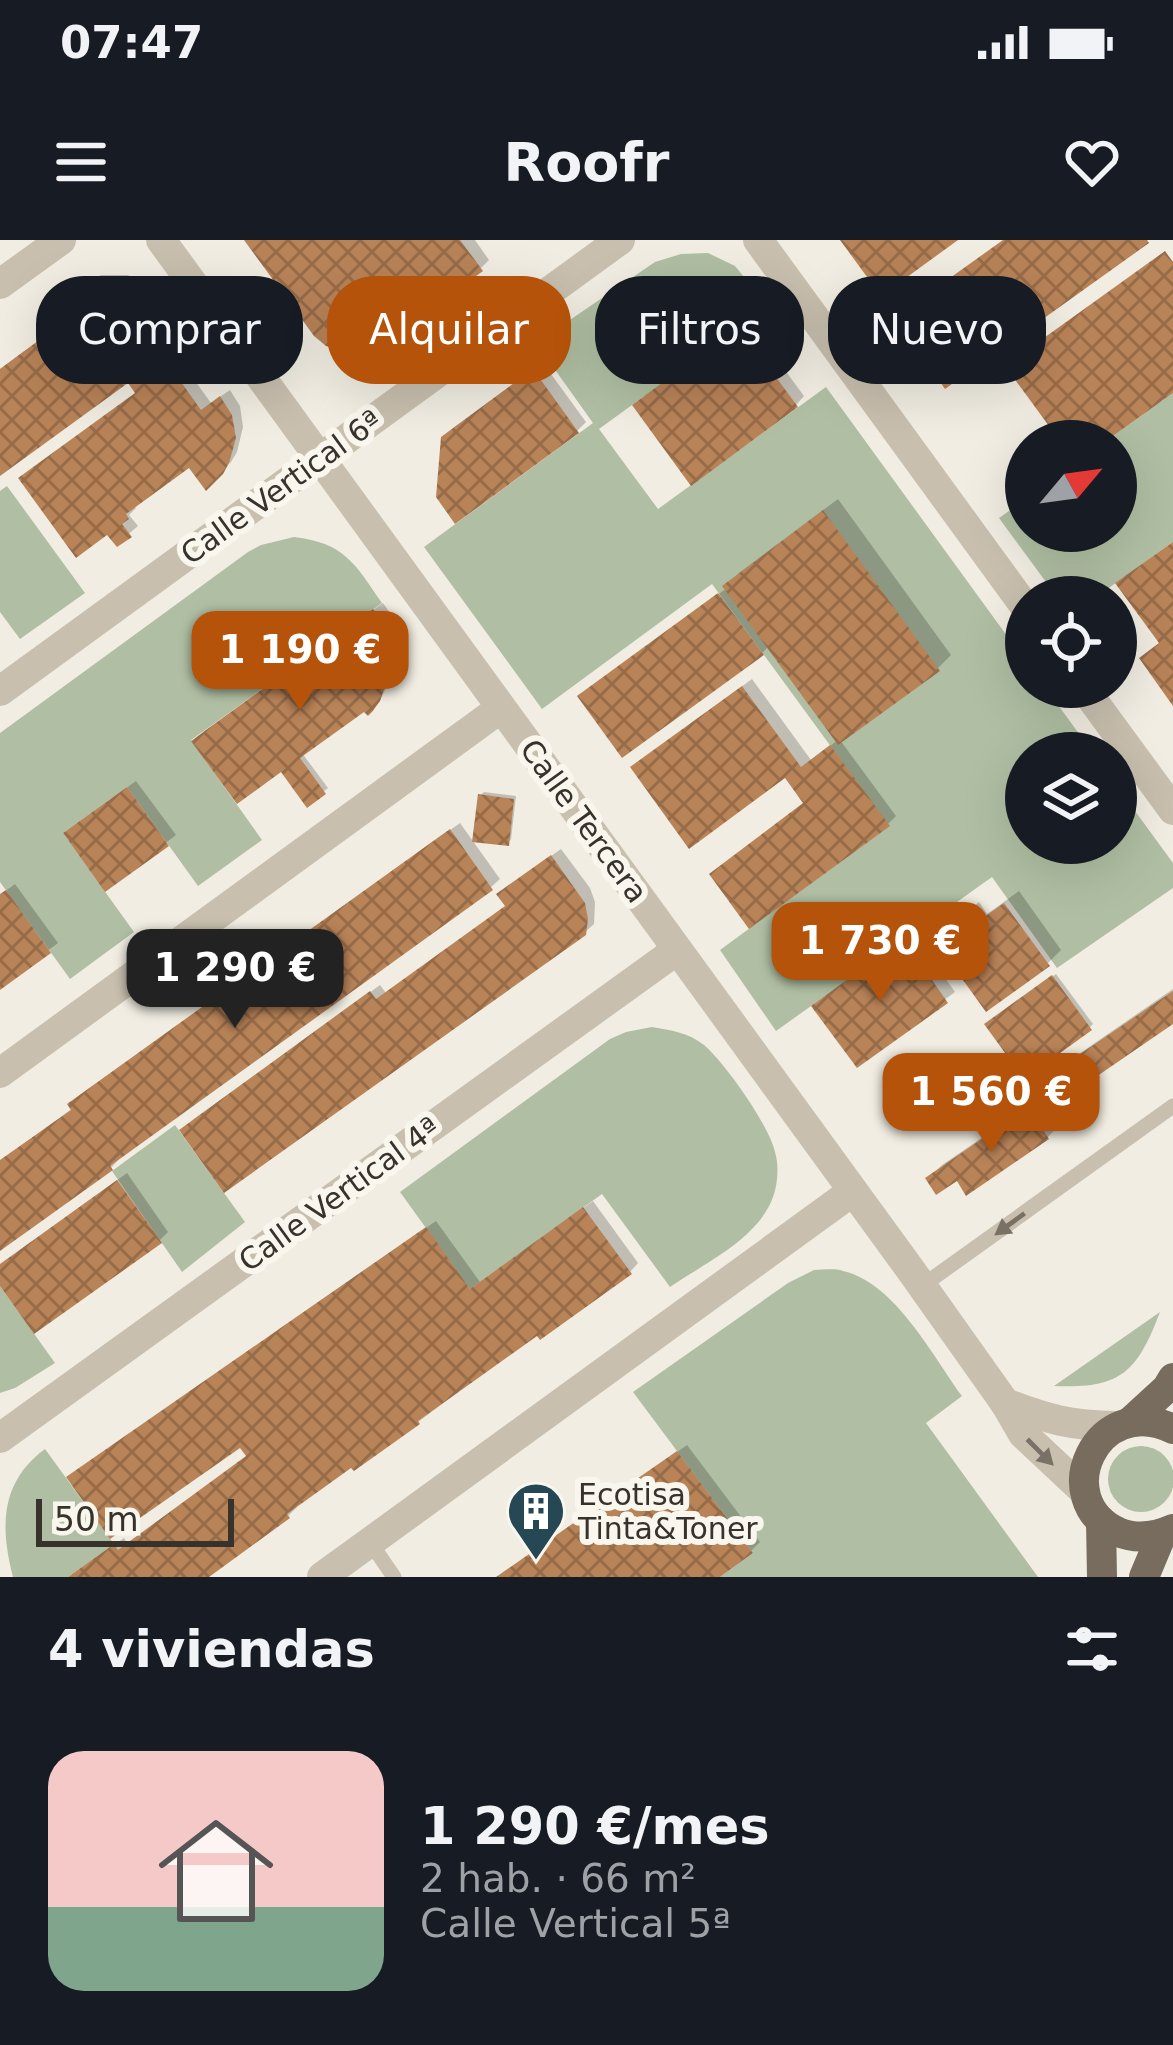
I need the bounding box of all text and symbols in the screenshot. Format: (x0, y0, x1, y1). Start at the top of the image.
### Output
text: 07:47 (60, 16, 203, 69)
icon: menu (48, 129, 114, 195)
icon: heart (1059, 129, 1125, 195)
text: Roofr (504, 131, 669, 194)
chip: Comprar (36, 276, 303, 384)
chip: Alquilar (327, 276, 571, 384)
chip: Filtros (595, 276, 804, 384)
chip: Nuevo (828, 276, 1046, 384)
street label: Calle Vertical 6ª (174, 403, 388, 571)
north arrow (1005, 420, 1137, 552)
map controls (1005, 420, 1137, 864)
button: locate (1005, 576, 1137, 708)
pin: 1 190 € (189, 611, 411, 713)
text: 1 190 € (219, 627, 381, 672)
button: layers (1005, 732, 1137, 864)
street label: Calle Tercera (513, 733, 655, 909)
pin: 1 730 € (769, 902, 991, 1004)
text: 1 730 € (799, 918, 961, 963)
pin: 1 290 € (124, 929, 346, 1031)
text: 1 290 € (154, 945, 316, 990)
pin: 1 560 € (880, 1053, 1102, 1155)
text: 1 560 € (910, 1069, 1072, 1114)
street label: Calle Vertical 4ª (232, 1110, 446, 1278)
one-way arrow (994, 1211, 1026, 1235)
one-way arrow (1025, 1437, 1054, 1465)
place label: Ecotisa Tinta&Toner (577, 1477, 758, 1546)
building icon: Ecotisa Tinta&Toner (505, 1480, 567, 1562)
scale bar (36, 1493, 234, 1546)
text: 50 m (54, 1500, 139, 1539)
icon: filters (1059, 1616, 1125, 1682)
text: 4 viviendas (48, 1620, 375, 1679)
text: 1 290 €/mes (420, 1797, 770, 1856)
icon: home (144, 1799, 288, 1943)
text: 2 hab. · 66 m² (420, 1856, 696, 1901)
text: Calle Vertical 5ª (420, 1901, 731, 1946)

